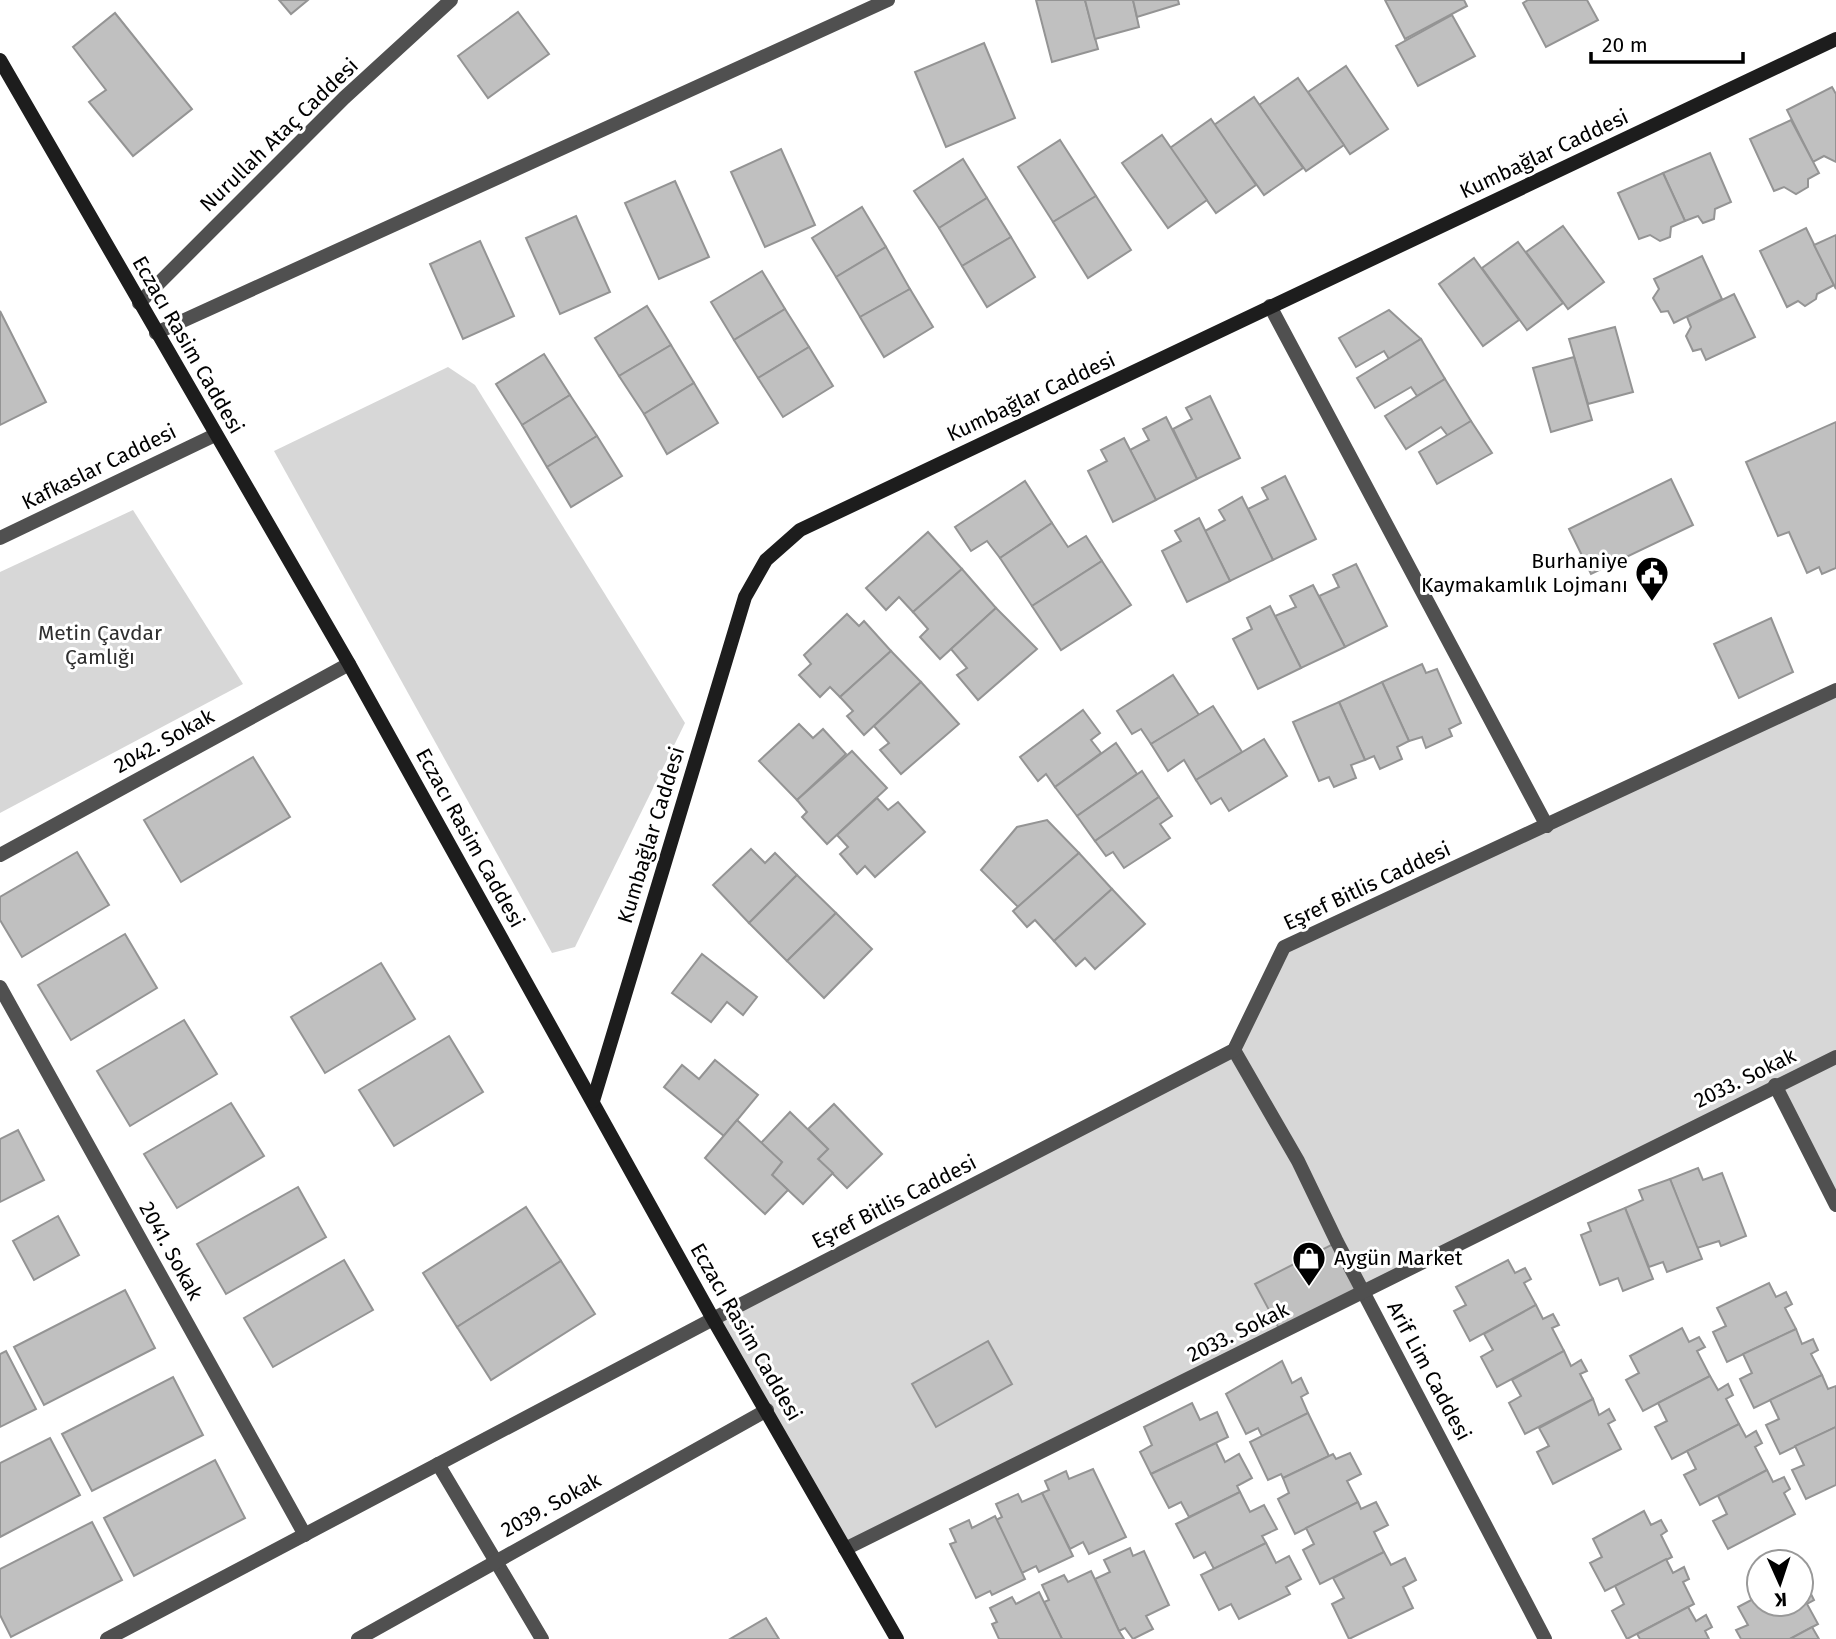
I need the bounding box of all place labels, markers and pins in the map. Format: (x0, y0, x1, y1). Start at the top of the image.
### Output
place label: Burhaniye Kaymakamlık Lojmanı (1421, 548, 1628, 598)
public building icon: Burhaniye Kaymakamlık Lojmanı (1633, 554, 1671, 603)
shop icon: Aygün Market (1290, 1239, 1328, 1288)
place label: Aygün Market (1334, 1245, 1463, 1271)

